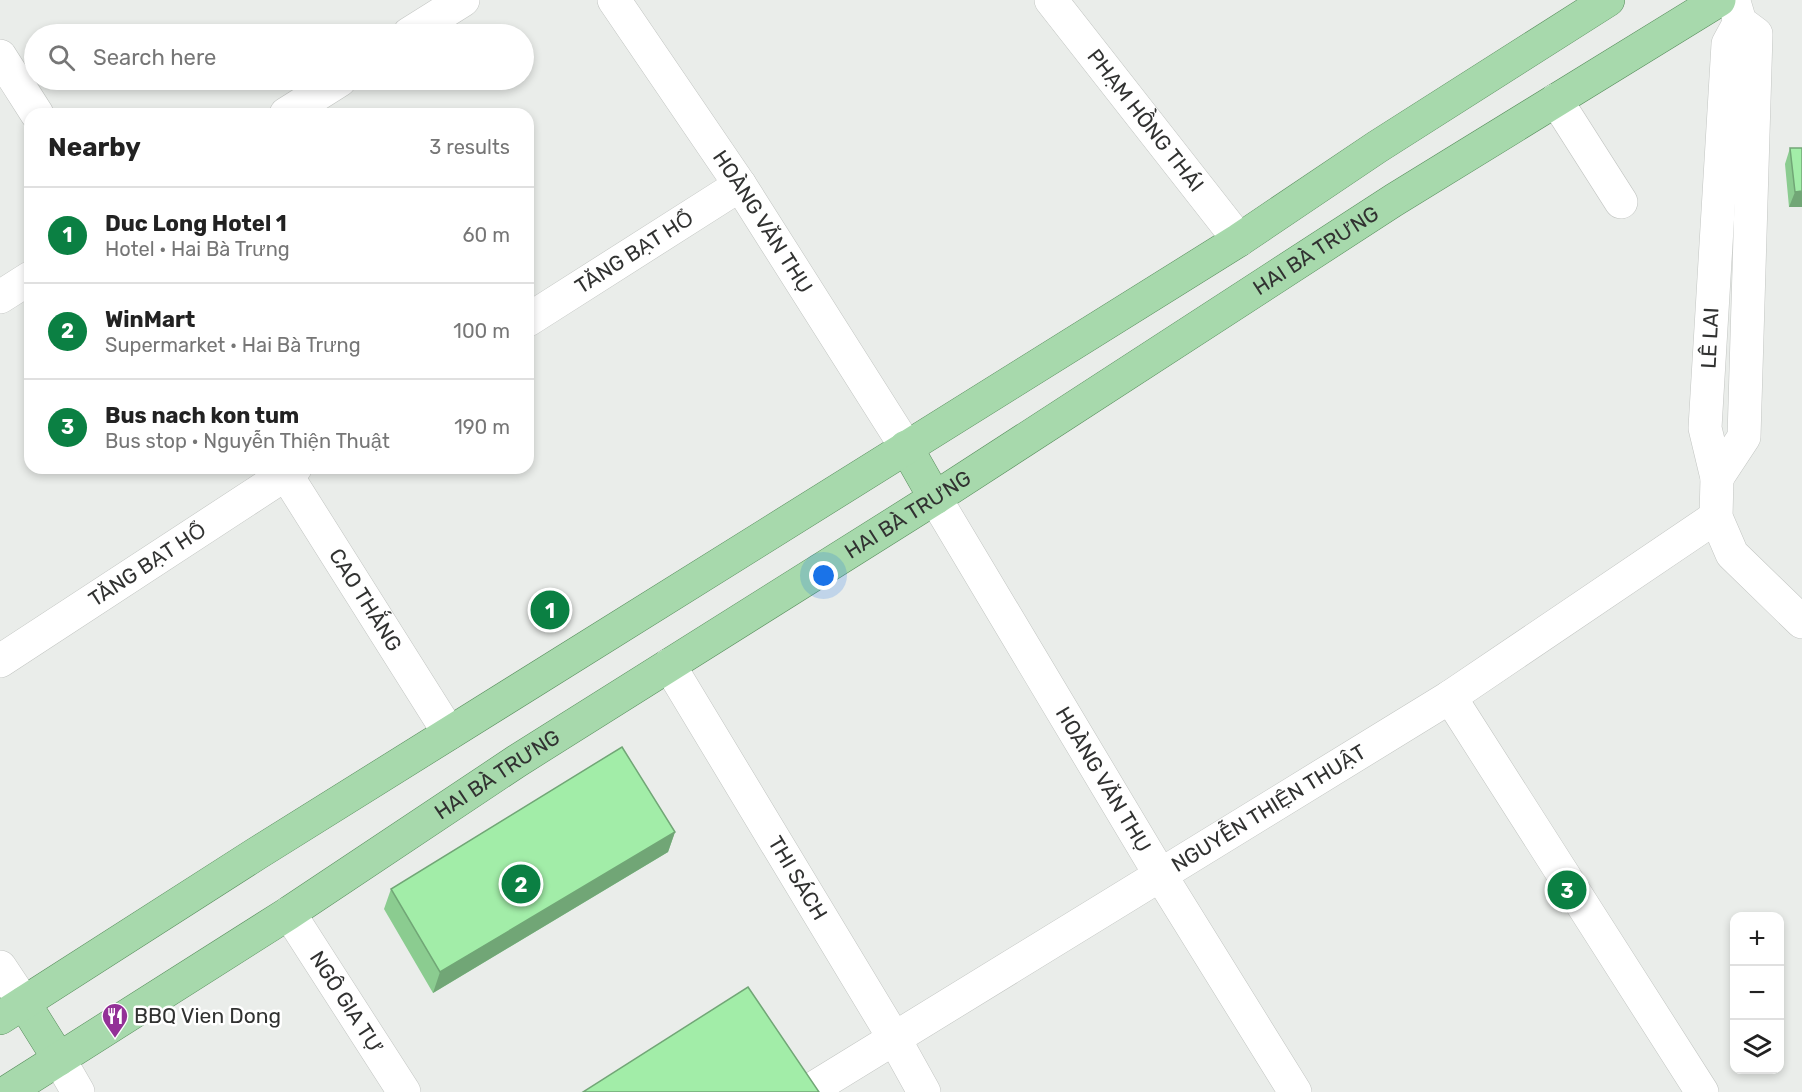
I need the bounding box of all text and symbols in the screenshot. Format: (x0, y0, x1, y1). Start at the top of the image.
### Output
search box (24, 24, 534, 90)
icon: search (45, 41, 78, 74)
text: Search here (93, 44, 216, 71)
street label: PHẠM HỒNG THÁI (1082, 44, 1209, 196)
text: Nearby (48, 132, 141, 163)
text: 3 results (429, 135, 510, 159)
street label: HOÀNG VĂN THỤ (708, 145, 818, 298)
street label: HAI BÀ TRƯNG (1248, 200, 1383, 300)
street label: TĂNG BẠT HỔ (570, 205, 698, 299)
text: Duc Long Hotel 1 (105, 210, 287, 237)
text: 1 (63, 223, 72, 247)
text: 60 m (463, 223, 510, 247)
text: Hotel · Hai Bà Trưng (105, 237, 290, 261)
text: WinMart (105, 306, 195, 333)
street label: LÊ LAI (1695, 307, 1724, 369)
text: 2 (61, 319, 74, 343)
text: 100 m (453, 319, 510, 343)
text: Supermarket · Hai Bà Trưng (105, 333, 361, 357)
text: Bus nach kon tum (105, 402, 299, 429)
text: 3 (61, 415, 74, 439)
text: 190 m (454, 415, 510, 439)
text: Bus stop · Nguyễn Thiện Thuật (105, 429, 390, 453)
street label: HAI BÀ TRƯNG (840, 465, 976, 564)
street label: TĂNG BẠT HỔ (84, 517, 210, 612)
street label: CAO THẮNG (324, 544, 407, 656)
your location (809, 561, 838, 590)
pin: 1 (530, 588, 570, 632)
street label: HOÀNG VĂN THỤ (1051, 702, 1157, 856)
street label: HAI BÀ TRƯNG (430, 724, 564, 824)
street label: NGUYỄN THIỆN THUẬT (1167, 739, 1370, 877)
street label: THI SÁCH (763, 831, 833, 925)
pin: 2 (502, 862, 540, 906)
pin: 3 (1548, 868, 1586, 912)
map controls (1730, 912, 1784, 1074)
button: + (1730, 912, 1784, 966)
street label: NGÔ GIA TỰ (305, 946, 389, 1058)
button: − (1730, 966, 1784, 1020)
restaurant icon: BBQ Vien Dong (100, 1001, 130, 1039)
place label: BBQ Vien Dong (134, 1003, 281, 1028)
button: layers (1730, 1020, 1784, 1074)

